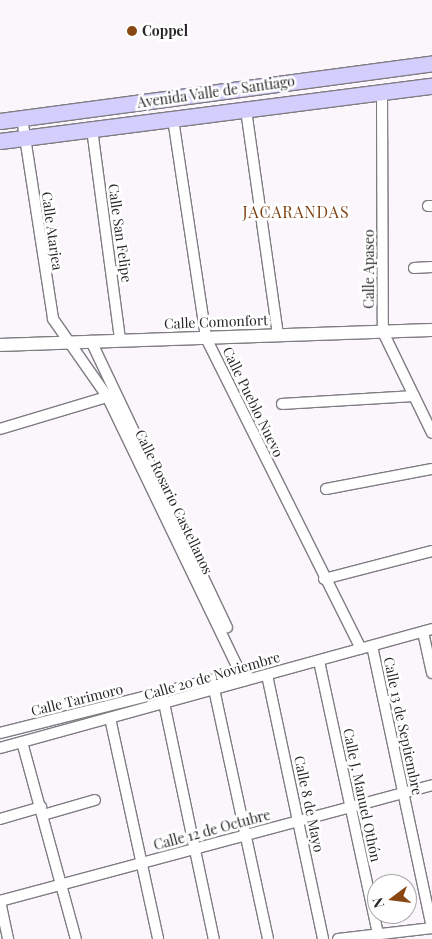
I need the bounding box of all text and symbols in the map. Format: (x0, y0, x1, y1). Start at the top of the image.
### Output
place label: Coppel (142, 23, 188, 39)
marker: Coppel (126, 25, 138, 37)
street label: Avenida Valle de Santiago (136, 73, 296, 111)
street label: Calle San Felipe (105, 183, 135, 283)
street label: Calle Atarjea (38, 190, 66, 272)
district label: JACARANDAS (241, 202, 351, 222)
street label: Calle Apaseo (361, 229, 377, 309)
street label: Calle Comonfort (164, 312, 268, 332)
street label: Calle Pueblo Nuevo (219, 344, 287, 460)
street label: Calle Rosario Castellanos (132, 427, 216, 577)
street label: Calle 20 de Noviembre (142, 649, 282, 703)
street label: Calle 13 de Septiembre (380, 655, 426, 797)
street label: Calle Tarimoro (29, 680, 125, 720)
street label: Calle J. Manuel Othón (340, 727, 384, 863)
street label: Calle 8 de Mayo (291, 754, 327, 854)
street label: Calle 12 de Octubre (152, 806, 272, 854)
north arrow (367, 874, 417, 924)
text: N (368, 895, 388, 910)

